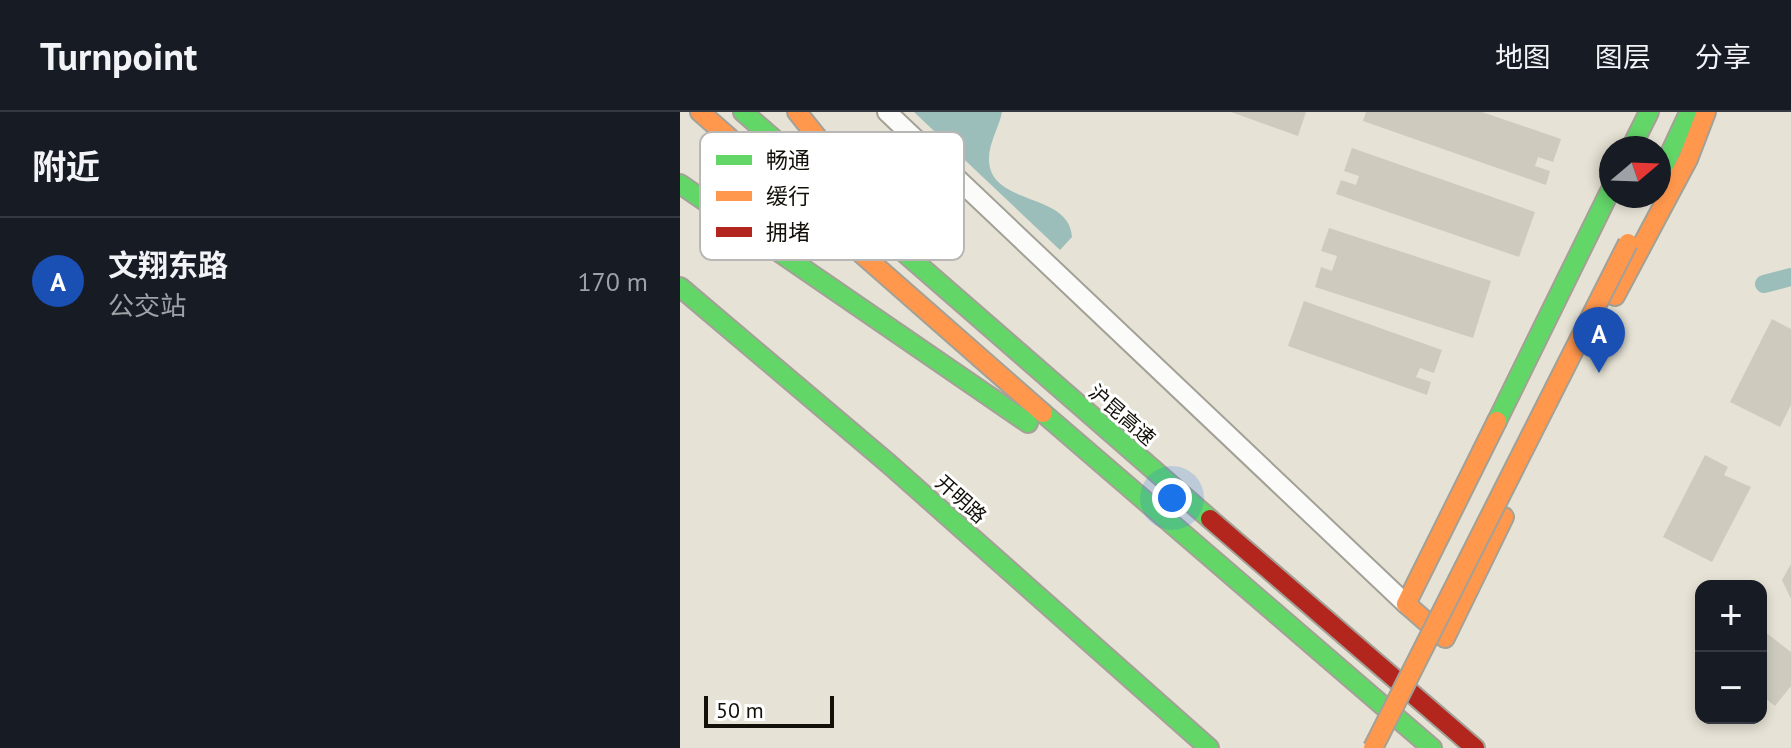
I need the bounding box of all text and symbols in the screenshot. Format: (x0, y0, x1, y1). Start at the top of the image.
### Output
text: Turnpoint (40, 31, 197, 80)
text: 地图 (1495, 38, 1551, 75)
text: 图层 (1595, 38, 1651, 75)
text: 分享 (1695, 38, 1751, 75)
legend (700, 132, 964, 260)
north arrow (1599, 136, 1671, 208)
text: 附近 (32, 144, 100, 188)
text: 畅通 (766, 146, 810, 174)
text: 缓行 (766, 182, 810, 210)
text: 拥堵 (766, 218, 810, 246)
text: 文翔东路 (108, 245, 228, 284)
text: A (50, 265, 66, 298)
text: 170 m (577, 265, 648, 298)
text: 公交站 (108, 289, 186, 322)
pin: A (1573, 307, 1625, 373)
street label: 沪昆高速 (1083, 379, 1161, 451)
street label: 开明路 (930, 469, 992, 529)
your location (1152, 478, 1192, 518)
map controls (1695, 580, 1767, 724)
button: + (1695, 580, 1767, 652)
button: − (1695, 652, 1767, 724)
scale bar (704, 692, 834, 728)
text: 50 m (716, 696, 764, 724)

